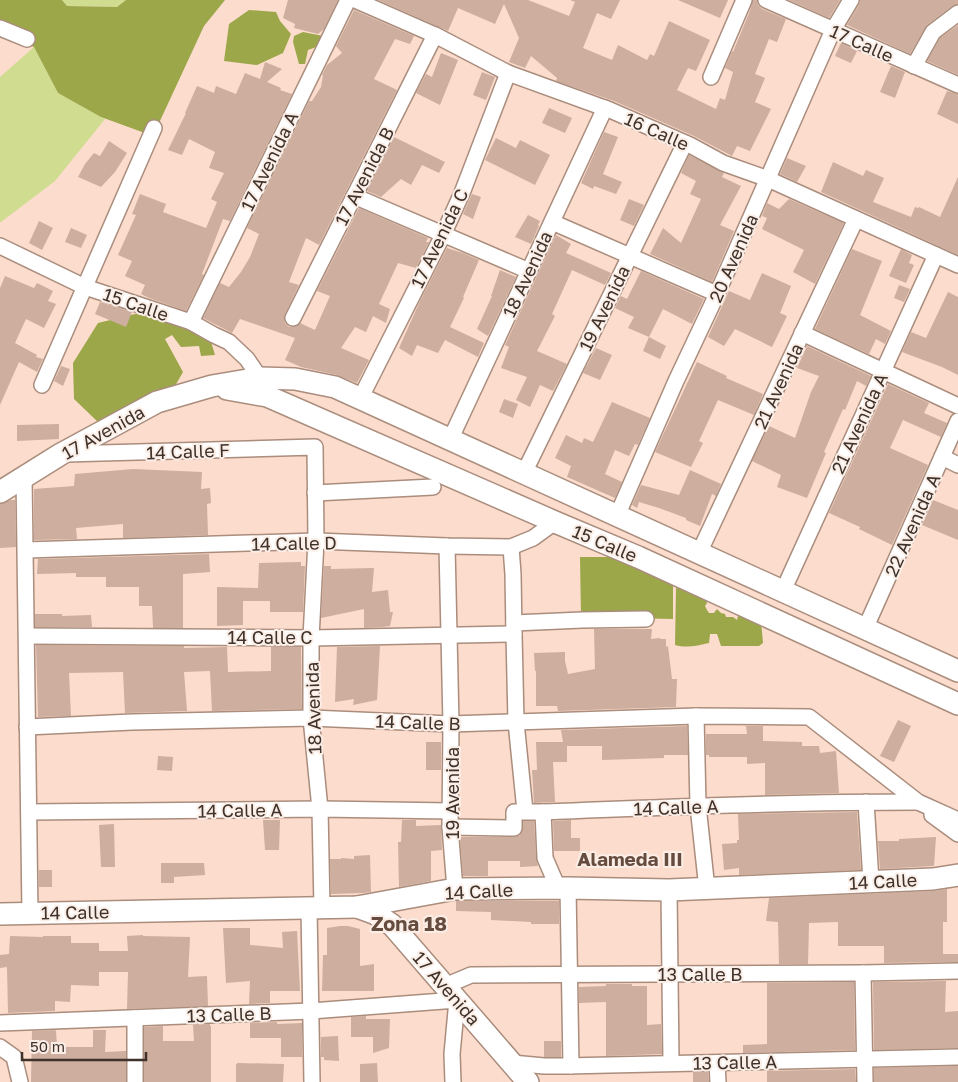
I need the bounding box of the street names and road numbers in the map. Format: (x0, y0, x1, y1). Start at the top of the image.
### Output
street label: 17 Calle (827, 19, 897, 67)
street label: 16 Calle (621, 107, 693, 155)
street label: 17 Avenida A (236, 108, 302, 214)
street label: 17 Avenida B (330, 123, 398, 229)
street label: 17 Avenida C (405, 185, 473, 291)
street label: 20 Avenida (704, 210, 762, 306)
street label: 18 Avenida (497, 227, 557, 321)
street label: 19 Avenida (574, 262, 634, 354)
street label: 15 Calle (100, 283, 172, 325)
street label: 21 Avenida (749, 340, 807, 432)
street label: 21 Avenida A (826, 369, 892, 477)
street label: 17 Avenida (58, 400, 148, 464)
street label: 14 Calle F (146, 439, 230, 463)
street label: 22 Avenida A (880, 470, 944, 580)
street label: 15 Calle (569, 520, 641, 566)
street label: 14 Calle D (251, 531, 337, 555)
street label: 14 Calle C (227, 626, 313, 648)
street label: 18 Avenida (300, 661, 326, 755)
street label: 14 Calle B (375, 710, 461, 734)
street label: 19 Avenida (441, 747, 463, 839)
street label: 14 Calle A (633, 795, 719, 819)
street label: 14 Calle A (197, 798, 283, 822)
street label: 14 Calle (848, 868, 918, 894)
street label: 14 Calle (444, 878, 514, 904)
street label: 14 Calle (41, 900, 109, 924)
street label: 17 Avenida (409, 946, 485, 1030)
street label: 13 Calle B (658, 963, 742, 985)
street label: 13 Calle B (186, 1002, 272, 1026)
street label: 13 Calle A (693, 1050, 777, 1074)

